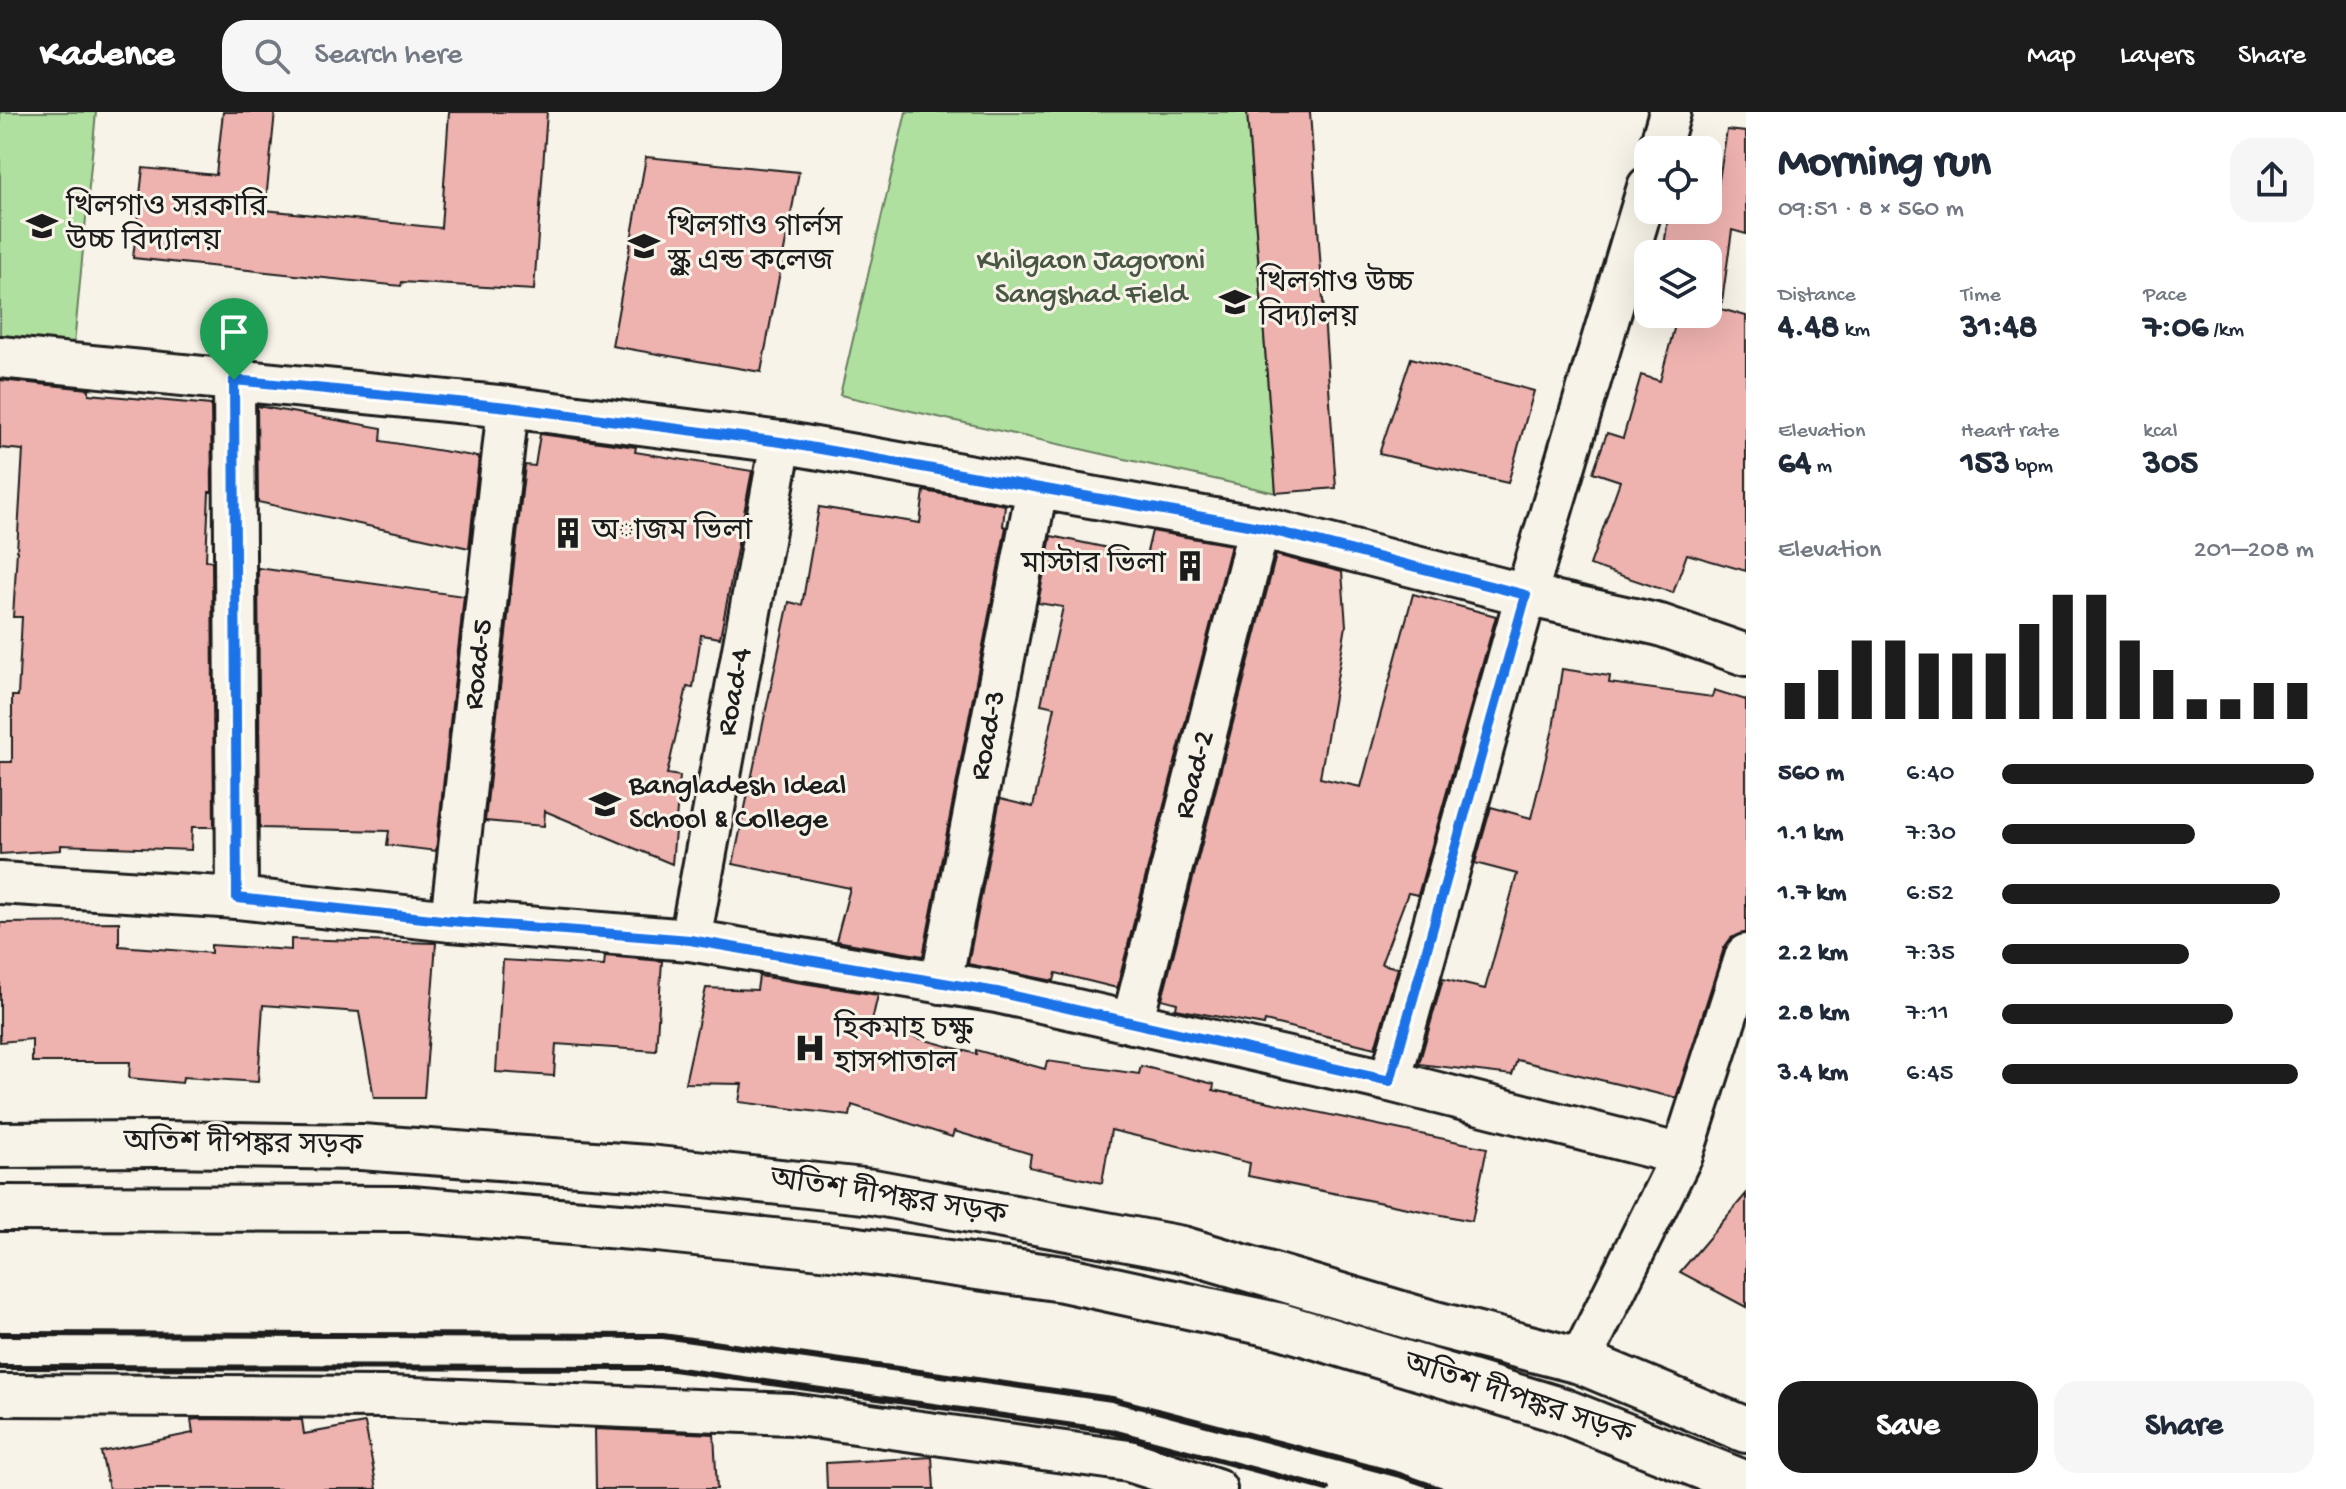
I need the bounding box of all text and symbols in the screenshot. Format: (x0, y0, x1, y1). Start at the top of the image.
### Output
search box (222, 20, 782, 92)
text: Kadence (40, 34, 174, 78)
icon: search (250, 34, 294, 78)
text: Search here (314, 39, 462, 74)
text: Map (2027, 40, 2076, 73)
text: Layers (2120, 40, 2194, 73)
text: Share (2238, 40, 2306, 73)
map controls (1634, 136, 1722, 328)
button: locate (1634, 136, 1722, 224)
button: share (2230, 138, 2314, 222)
text: Morning run (1778, 139, 1991, 191)
place label: খিলগাও সরকারি উচ্চ বিদ্যালয় (65, 187, 268, 261)
text: 09:51 · 8 × 560 m (1778, 195, 1964, 226)
place label: খিলগাও গার্লস স্কুল এন্ড কলেজ (667, 206, 843, 281)
school or university icon: খিলগাও সরকারি উচ্চ বিদ্যালয় (25, 209, 59, 243)
school or university icon: খিলগাও গার্লস স্কুল এন্ড কলেজ (627, 229, 661, 263)
button: layers (1634, 240, 1722, 328)
park label: Khilgaon Jagoroni Sangshad Field (977, 245, 1205, 314)
place label: খিলগাও উচ্চ বিদ্যালয় (1258, 263, 1415, 337)
text: Distance (1778, 283, 1856, 309)
text: Time (1961, 283, 2001, 309)
text: Pace (2143, 283, 2187, 309)
school or university icon: খিলগাও উচ্চ বিদ্যালয় (1218, 285, 1252, 319)
pin (200, 298, 268, 380)
text: 4.48 (1778, 309, 1839, 349)
text: 31:48 (1961, 309, 2037, 349)
text: 7:06 (2143, 309, 2208, 349)
icon: arrive (212, 310, 256, 354)
text: km (1839, 318, 1870, 344)
text: /km (2208, 318, 2244, 344)
text: Elevation (1778, 419, 1865, 445)
text: Heart rate (1961, 419, 2059, 445)
text: kcal (2143, 419, 2178, 445)
text: 64 (1778, 445, 1811, 485)
text: 153 (1961, 445, 2010, 485)
text: 305 (2143, 445, 2198, 485)
text: m (1811, 454, 1832, 480)
text: bpm (2010, 454, 2053, 480)
place label: অাজম ভিলা (591, 511, 753, 551)
building icon: অাজম ভিলা (551, 516, 585, 550)
text: Elevation (1778, 536, 1881, 567)
text: 201–208 m (2194, 536, 2314, 567)
place label: মাস্টার ভিলা (1020, 544, 1167, 584)
building icon: মাস্টার ভিলা (1173, 549, 1207, 583)
street label: Road-5 (457, 618, 502, 712)
street label: Road-4 (710, 645, 761, 739)
street label: Road-3 (963, 688, 1015, 783)
street label: Road-2 (1167, 727, 1224, 823)
text: 560 m (1778, 759, 1844, 790)
text: 6:40 (1906, 759, 1954, 790)
place label: Bangladesh Ideal School & College (628, 770, 846, 839)
school or university icon: Bangladesh Ideal School & College (588, 787, 622, 821)
text: 1.1 km (1778, 819, 1843, 850)
text: 7:30 (1906, 819, 1956, 850)
text: 1.7 km (1778, 879, 1846, 910)
text: 6:52 (1906, 879, 1954, 910)
text: 2.2 km (1778, 939, 1848, 970)
text: 7:35 (1906, 939, 1955, 970)
text: 2.8 km (1778, 999, 1849, 1030)
text: 7:11 (1906, 999, 1949, 1030)
place label: হিকমাহ চক্ষু হাসপাতাল (833, 1009, 975, 1083)
hospital icon: হিকমাহ চক্ষু হাসপাতাল (793, 1031, 827, 1065)
text: 3.4 km (1778, 1059, 1848, 1090)
text: 6:45 (1906, 1059, 1953, 1090)
street label: অতিশ দীপঙ্কর সড়ক (122, 1121, 364, 1166)
street label: অতিশ দীপঙ্কর সড়ক (766, 1158, 1011, 1235)
street label: অতিশ দীপঙ্কর সড়ক (1398, 1342, 1640, 1455)
button: Save (1778, 1381, 2038, 1473)
button: Share (2054, 1381, 2314, 1473)

